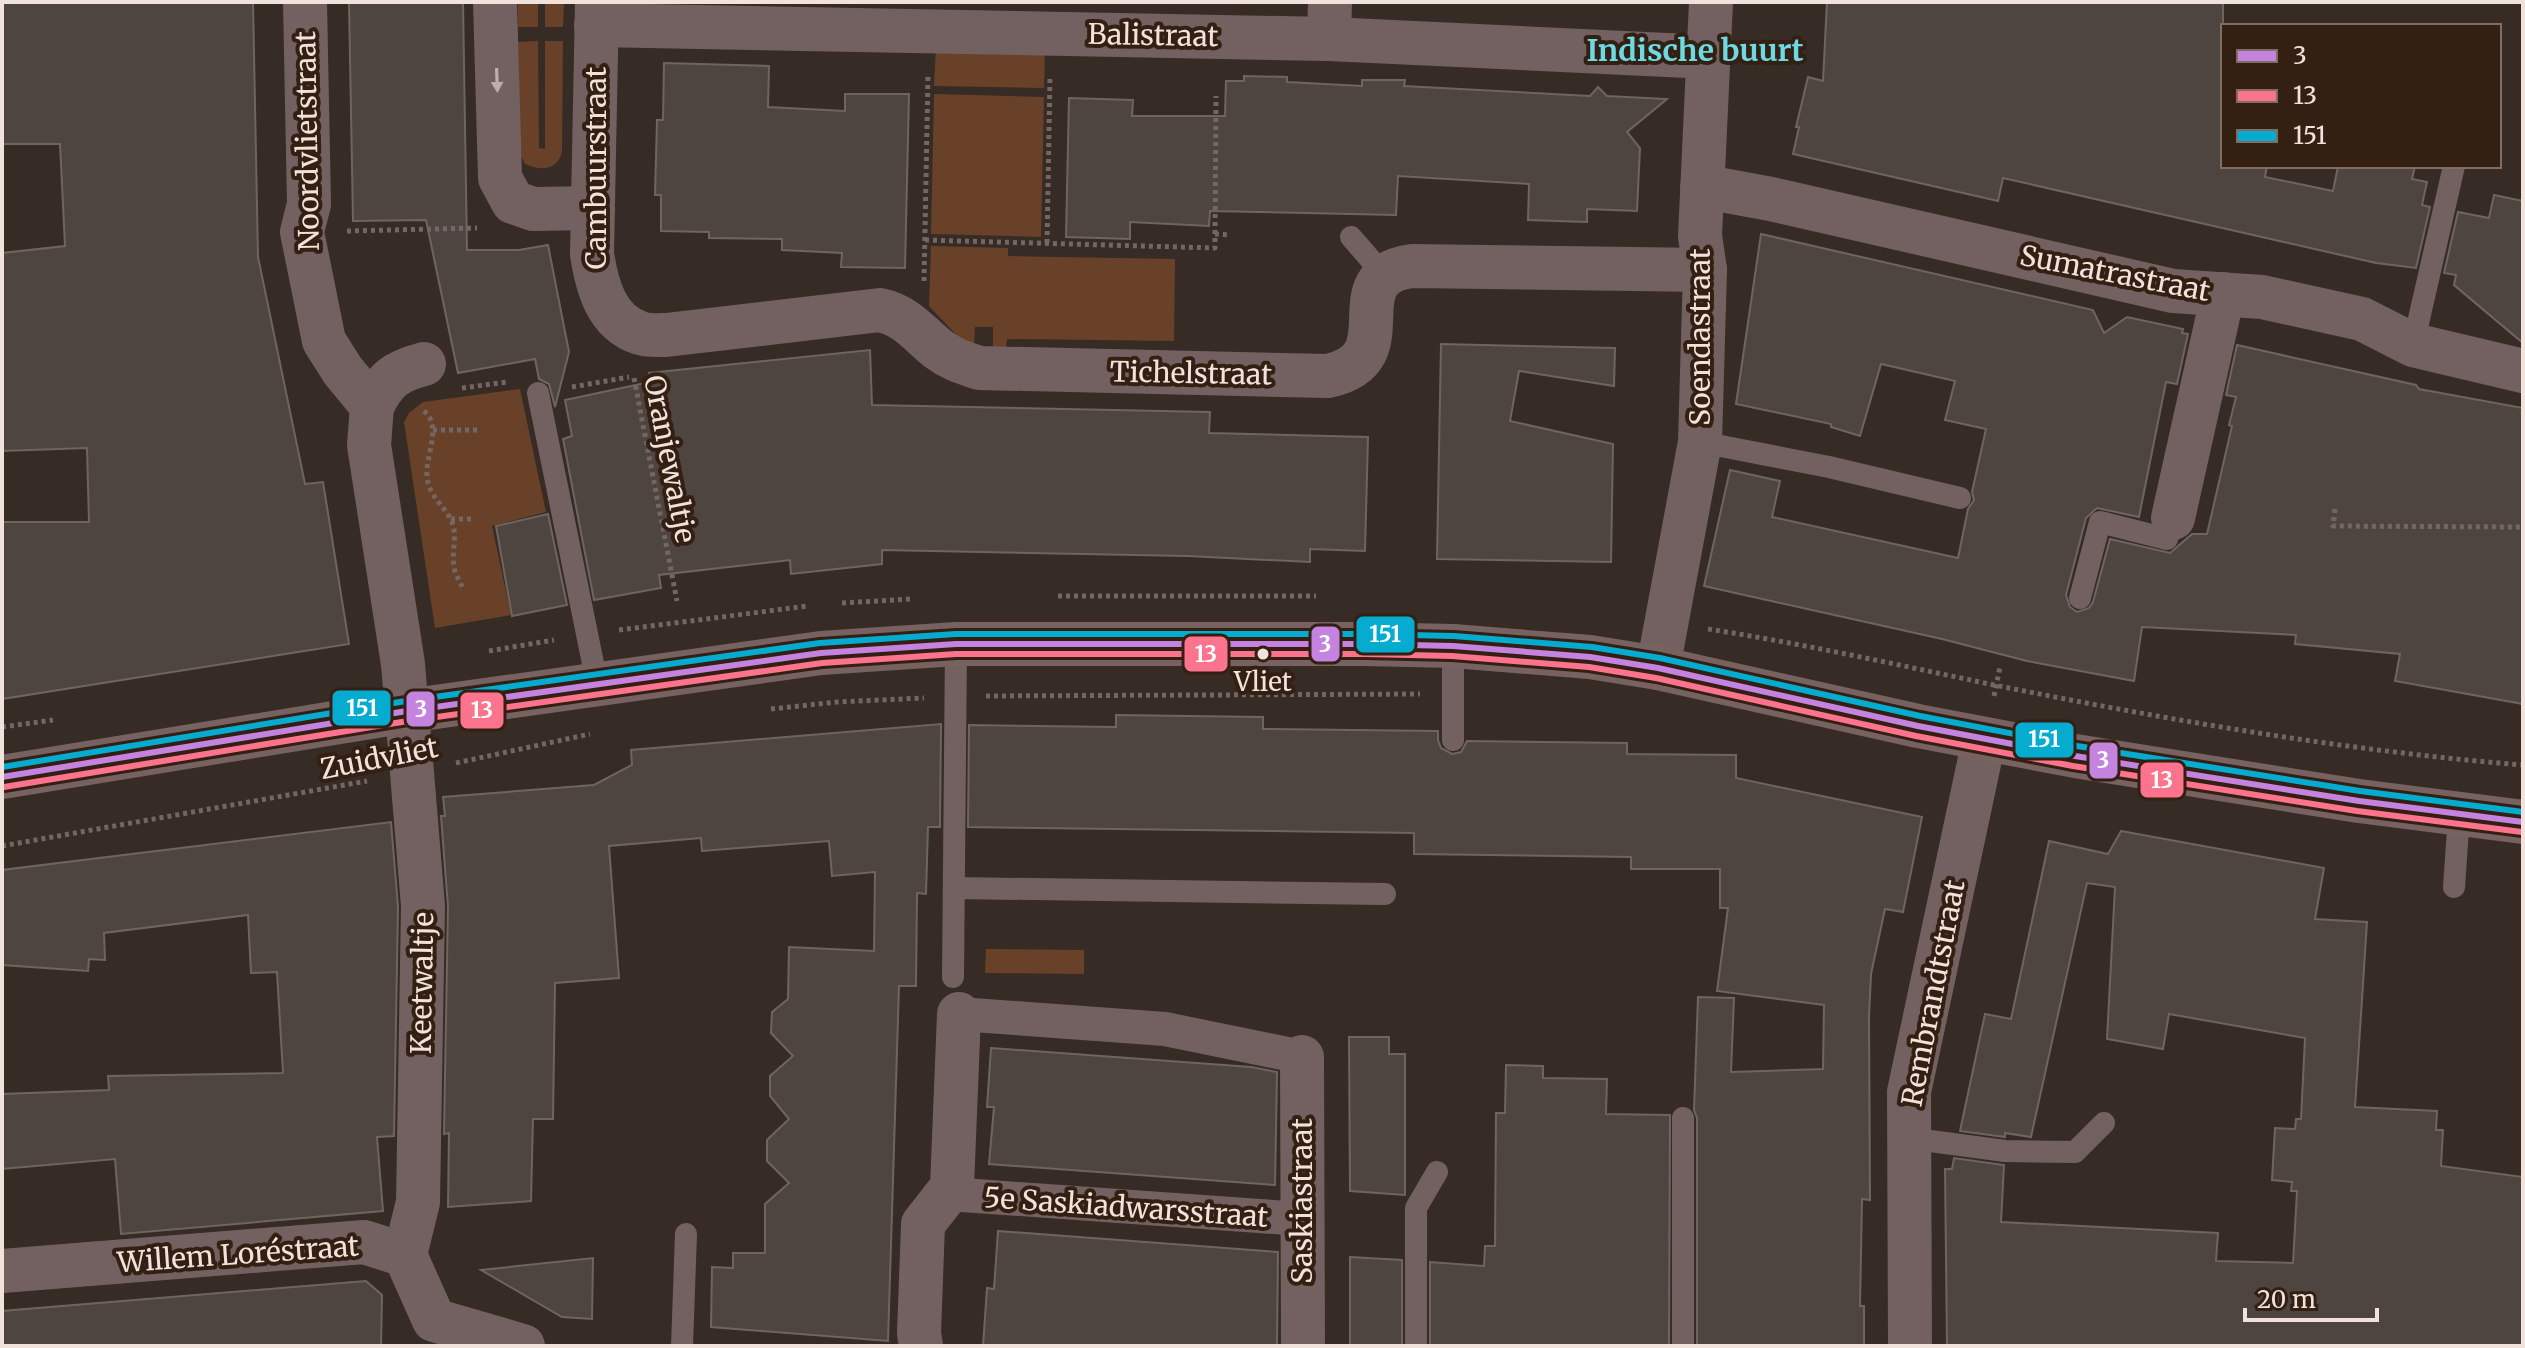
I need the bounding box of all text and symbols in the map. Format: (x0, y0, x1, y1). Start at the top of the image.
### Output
street label: Balistraat (1087, 16, 1219, 54)
legend (2221, 24, 2501, 168)
street label: Noordvlietstraat (287, 31, 327, 251)
district label: Indische buurt (1586, 31, 1804, 69)
text: 3 (2293, 40, 2307, 71)
street label: Cambuurstraat (578, 67, 614, 269)
one-way arrow (491, 68, 504, 93)
text: 13 (2293, 80, 2317, 111)
text: 151 (2293, 120, 2327, 151)
street label: Sumatrastraat (2017, 237, 2213, 309)
street label: Soendastraat (1682, 248, 1718, 426)
street label: Tichelstraat (1110, 354, 1272, 392)
street label: Oranjewaltje (636, 372, 704, 546)
line badge: 151 (1355, 615, 1416, 654)
text: 151 (1369, 620, 1401, 648)
line badge: 3 (1310, 625, 1341, 663)
text: 3 (1319, 630, 1331, 658)
line badge: 13 (1183, 635, 1229, 673)
text: 13 (1195, 640, 1217, 668)
marker: Vliet (1255, 646, 1271, 662)
place label: Vliet (1233, 665, 1292, 698)
line badge: 151 (331, 689, 392, 727)
line badge: 3 (405, 690, 436, 728)
line badge: 13 (459, 691, 505, 730)
text: 151 (346, 694, 378, 722)
text: 3 (415, 695, 427, 723)
text: 13 (471, 696, 493, 724)
line badge: 151 (2014, 721, 2075, 759)
text: 151 (2028, 725, 2060, 753)
street label: Zuidvliet (317, 729, 441, 787)
line badge: 3 (2088, 741, 2119, 780)
text: 3 (2097, 746, 2109, 774)
line badge: 13 (2139, 761, 2185, 799)
text: 13 (2151, 766, 2173, 794)
street label: Rembrandtstraat (1893, 877, 1973, 1109)
street label: Keetwaltje (403, 912, 441, 1054)
street label: Saskiastraat (1284, 1118, 1320, 1284)
street label: 5e Saskiadwarsstraat (983, 1179, 1269, 1235)
street label: Willem Loréstraat (115, 1228, 360, 1280)
scale bar (2245, 1272, 2377, 1322)
text: 20 m (2257, 1284, 2316, 1315)

